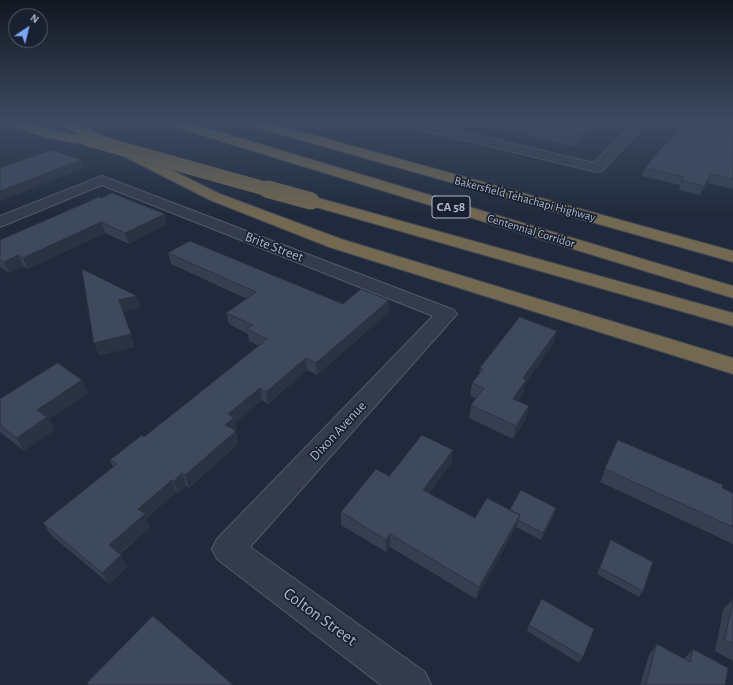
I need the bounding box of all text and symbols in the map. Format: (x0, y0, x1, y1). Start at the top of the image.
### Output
north arrow (8, 8, 48, 48)
text: N (28, 12, 41, 25)
street label: Bakersfield Tehachapi Highway (453, 173, 597, 225)
road number: CA 58 (432, 196, 470, 218)
street label: Centennial Corridor (485, 211, 577, 251)
street label: Brite Street (242, 228, 306, 266)
street label: Dixon Avenue (306, 398, 370, 464)
street label: Colton Street (279, 583, 361, 651)

